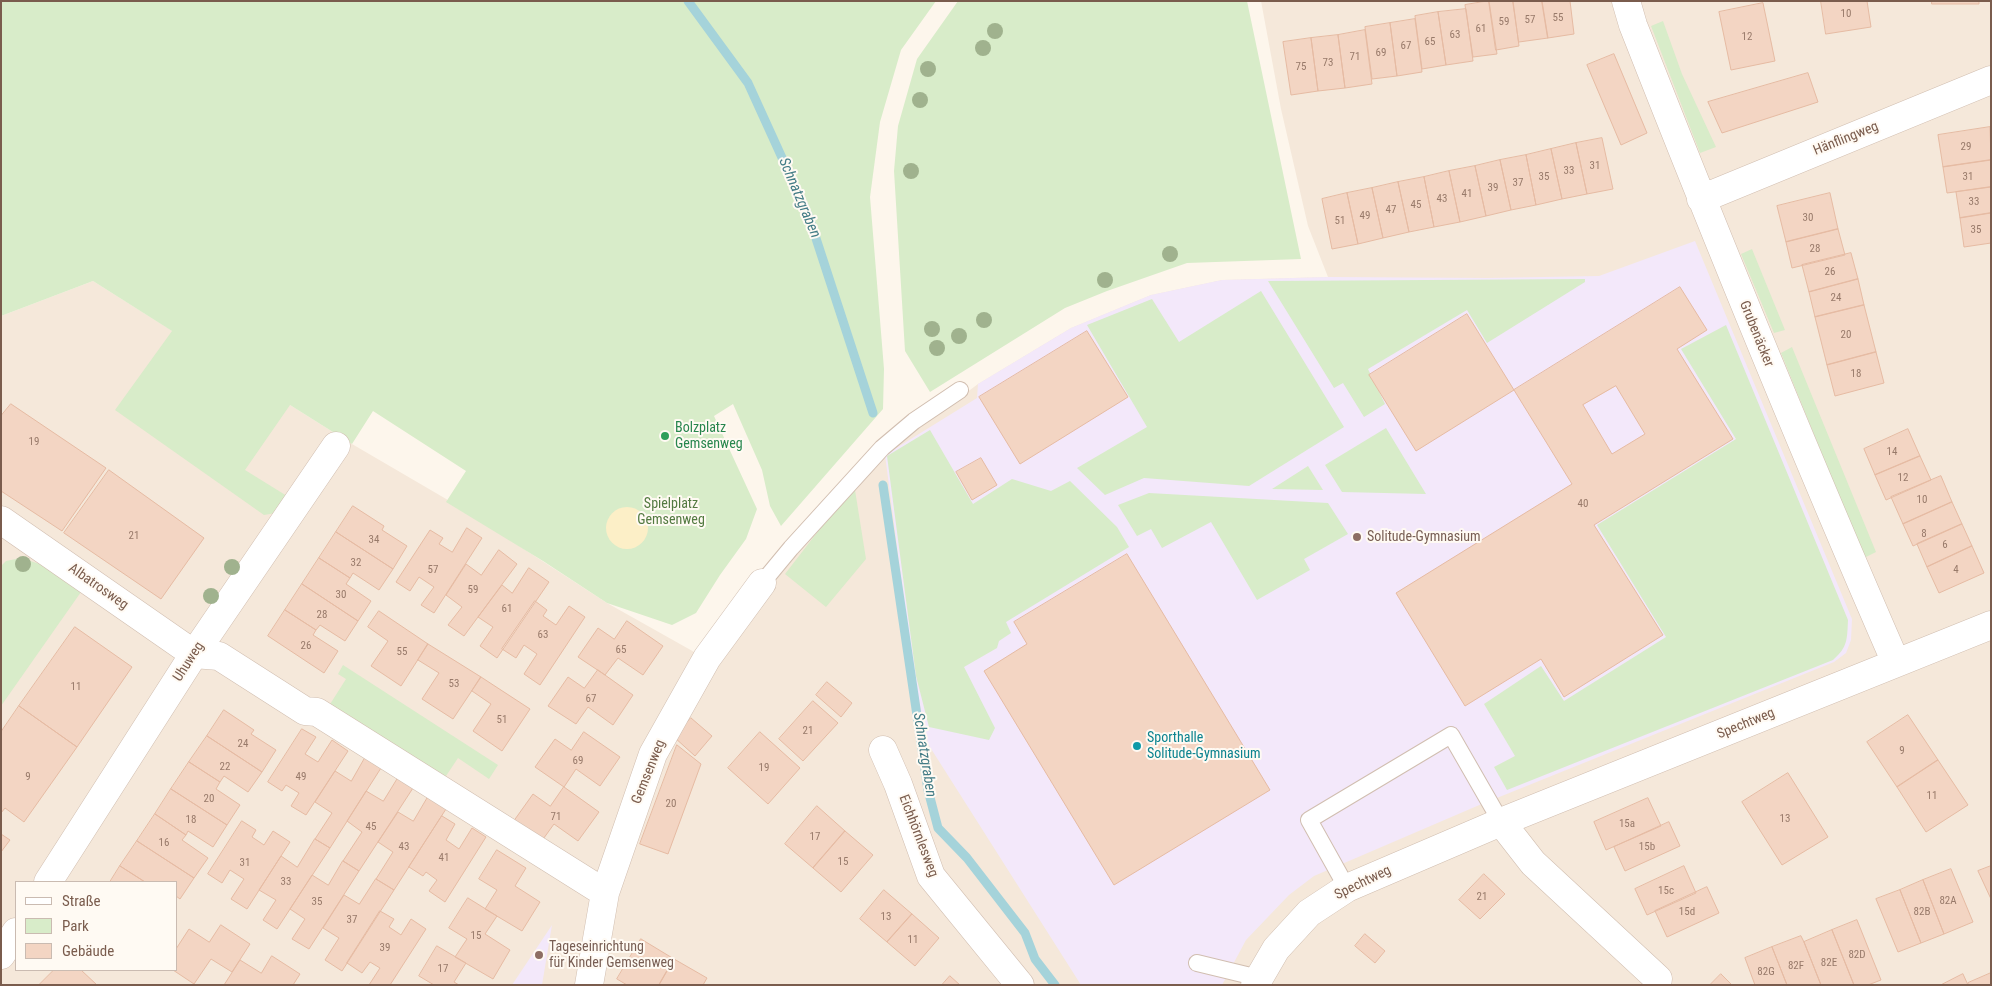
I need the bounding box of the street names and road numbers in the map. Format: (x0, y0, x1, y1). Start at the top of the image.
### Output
street label: Hänflingweg (1811, 118, 1881, 160)
street label: Grubenäcker (1735, 299, 1777, 369)
street label: Albatrosweg (65, 560, 131, 614)
street label: Uhuweg (170, 639, 208, 685)
street label: Spechtweg (1715, 705, 1777, 743)
street label: Gemsenweg (629, 737, 669, 807)
street label: Eichhörnlesweg (895, 792, 941, 880)
street label: Spechtweg (1332, 862, 1394, 904)

